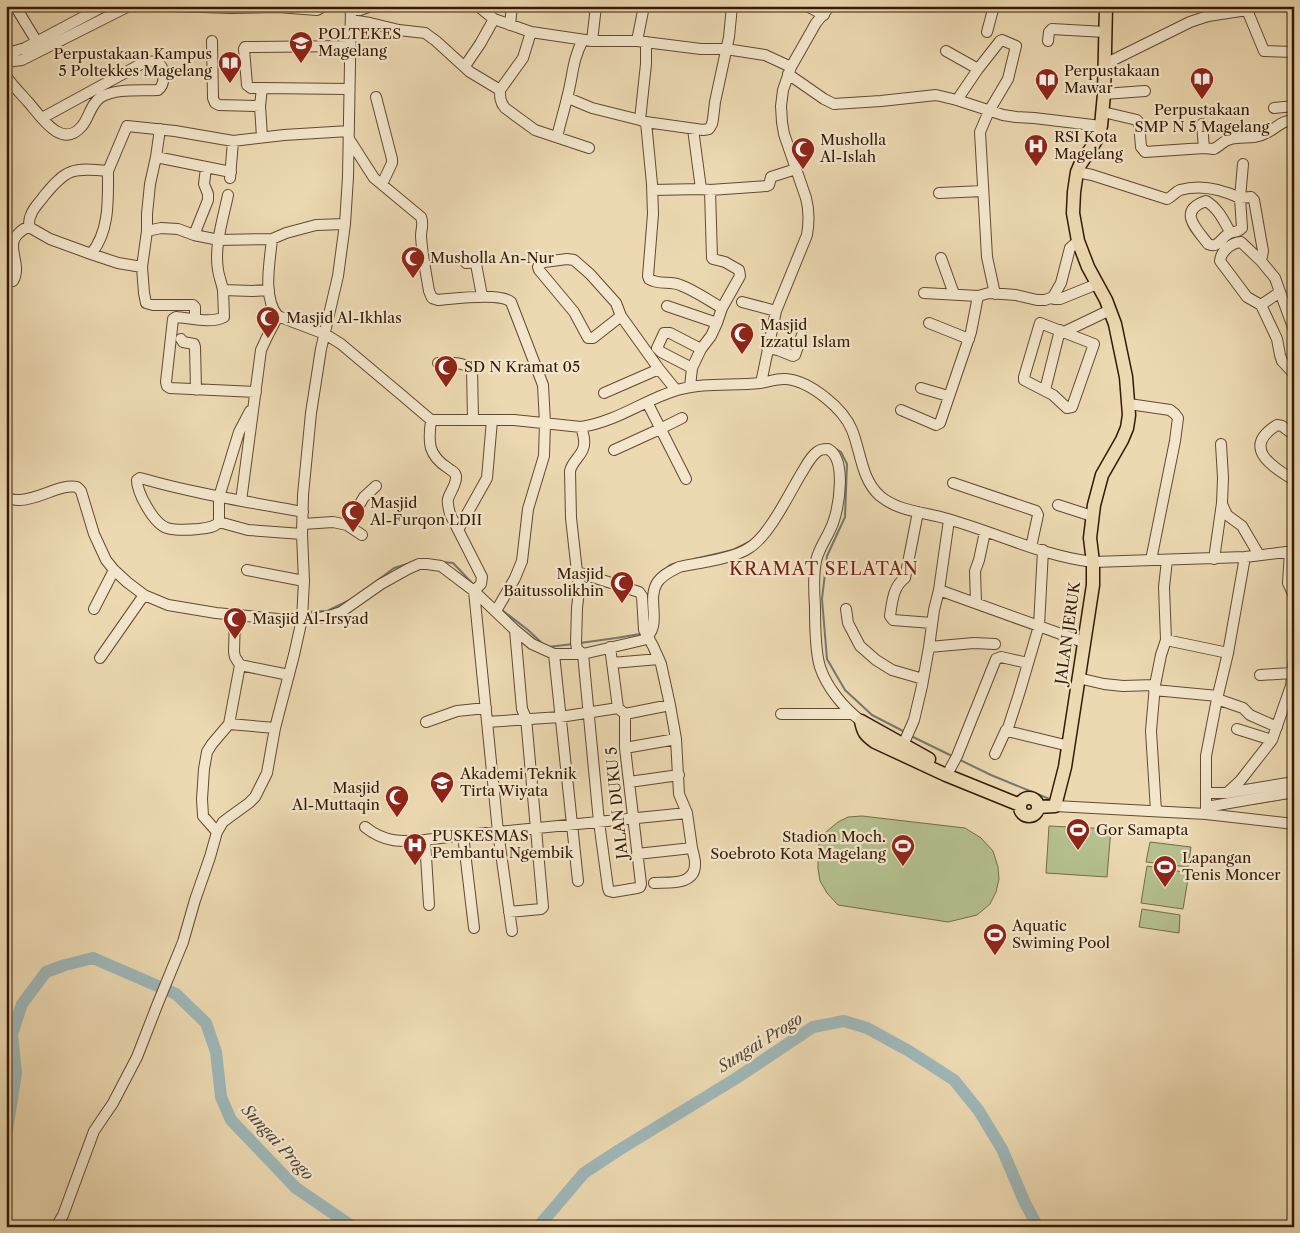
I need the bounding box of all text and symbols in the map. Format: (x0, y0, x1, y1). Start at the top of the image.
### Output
place label: POLTEKES Magelang (318, 24, 401, 60)
school or university icon: POLTEKES Magelang (288, 30, 314, 64)
place label: Perpustakaan Kampus 5 Poltekkes Magelang (53, 44, 212, 80)
library icon: Perpustakaan Kampus 5 Poltekkes Magelang (217, 50, 243, 84)
place label: Perpustakaan Mawar (1064, 61, 1161, 97)
library icon: Perpustakaan SMP N 5 Magelang (1189, 66, 1215, 100)
library icon: Perpustakaan Mawar (1034, 67, 1060, 101)
place label: Perpustakaan SMP N 5 Magelang (1134, 100, 1270, 136)
place label: RSI Kota Magelang (1054, 127, 1123, 163)
place label: Musholla Al-Islah (819, 130, 886, 166)
hospital icon: RSI Kota Magelang (1023, 133, 1049, 167)
mosque icon: Musholla Al-Islah (790, 136, 816, 170)
mosque icon: Musholla An-Nur (400, 245, 426, 279)
place label: Musholla An-Nur (430, 248, 555, 267)
mosque icon: Masjid Al-Ikhlas (255, 305, 281, 339)
place label: Masjid Al-Ikhlas (286, 308, 402, 327)
place label: Masjid Izzatul Islam (760, 315, 850, 351)
mosque icon: Masjid Izzatul Islam (729, 321, 755, 355)
mosque icon: SD N Kramat 05 (433, 354, 459, 388)
place label: SD N Kramat 05 (464, 357, 580, 376)
place label: Masjid Al-Furqon LDII (369, 493, 482, 529)
mosque icon: Masjid Al-Furqon LDII (340, 499, 366, 533)
district label: KRAMAT SELATAN (729, 558, 919, 580)
place label: Masjid Baitussolikhin (503, 564, 605, 600)
mosque icon: Masjid Baitussolikhin (609, 570, 635, 604)
street label: JALAN JERUK (1051, 579, 1084, 688)
mosque icon: Masjid Al-Irsyad (222, 606, 248, 640)
place label: Masjid Al-Irsyad (252, 609, 369, 628)
street label: JALAN DUKU 5 (601, 746, 632, 862)
place label: Akademi Teknik Tirta Wiyata (459, 764, 578, 800)
school or university icon: Akademi Teknik Tirta Wiyata (429, 770, 455, 804)
place label: Masjid Al-Muttaqin (291, 778, 381, 814)
mosque icon: Masjid Al-Muttaqin (384, 784, 410, 818)
sports icon: Gor Samapta (1065, 817, 1091, 851)
place label: Gor Samapta (1096, 820, 1189, 839)
place label: PUSKESMAS Pembantu Ngembik (432, 826, 575, 862)
place label: Stadion Moch. Soebroto Kota Magelang (710, 827, 886, 863)
hospital icon: PUSKESMAS Pembantu Ngembik (402, 832, 428, 866)
sports icon: Stadion Moch. Soebroto Kota Magelang (890, 833, 916, 867)
place label: Lapangan Tenis Moncer (1182, 848, 1281, 884)
sports icon: Lapangan Tenis Moncer (1152, 854, 1178, 888)
place label: Aquatic Swiming Pool (1011, 916, 1111, 952)
sports icon: Aquatic Swiming Pool (982, 922, 1008, 956)
water label: Sungai Progo (713, 1008, 806, 1077)
water label: Sungai Progo (237, 1099, 318, 1184)

